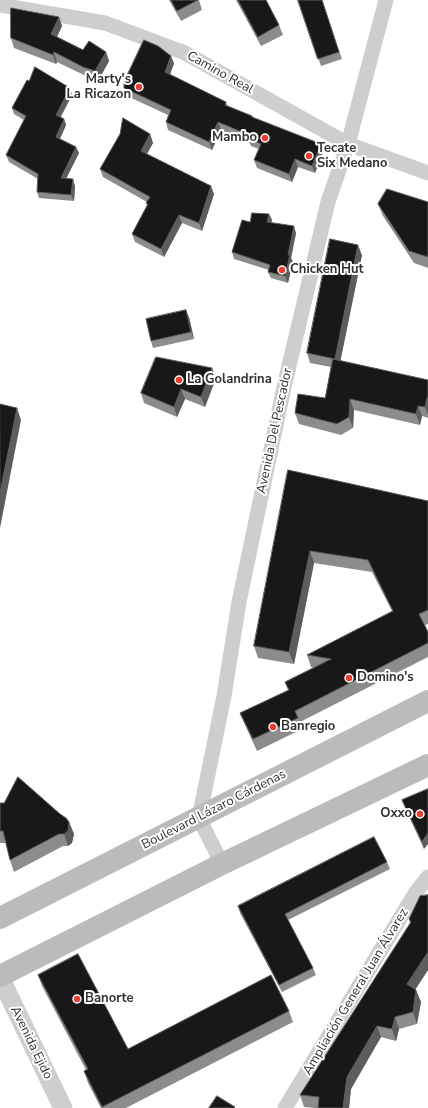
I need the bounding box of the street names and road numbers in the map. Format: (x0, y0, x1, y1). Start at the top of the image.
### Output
street label: Camino Real (184, 48, 256, 98)
street label: Avenida Del Pescador (254, 367, 296, 495)
street label: Boulevard Lázaro Cárdenas (139, 767, 289, 853)
street label: Ampliación General Juan Álvarez (300, 906, 412, 1078)
street label: Avenida Ejido (7, 1004, 55, 1082)

